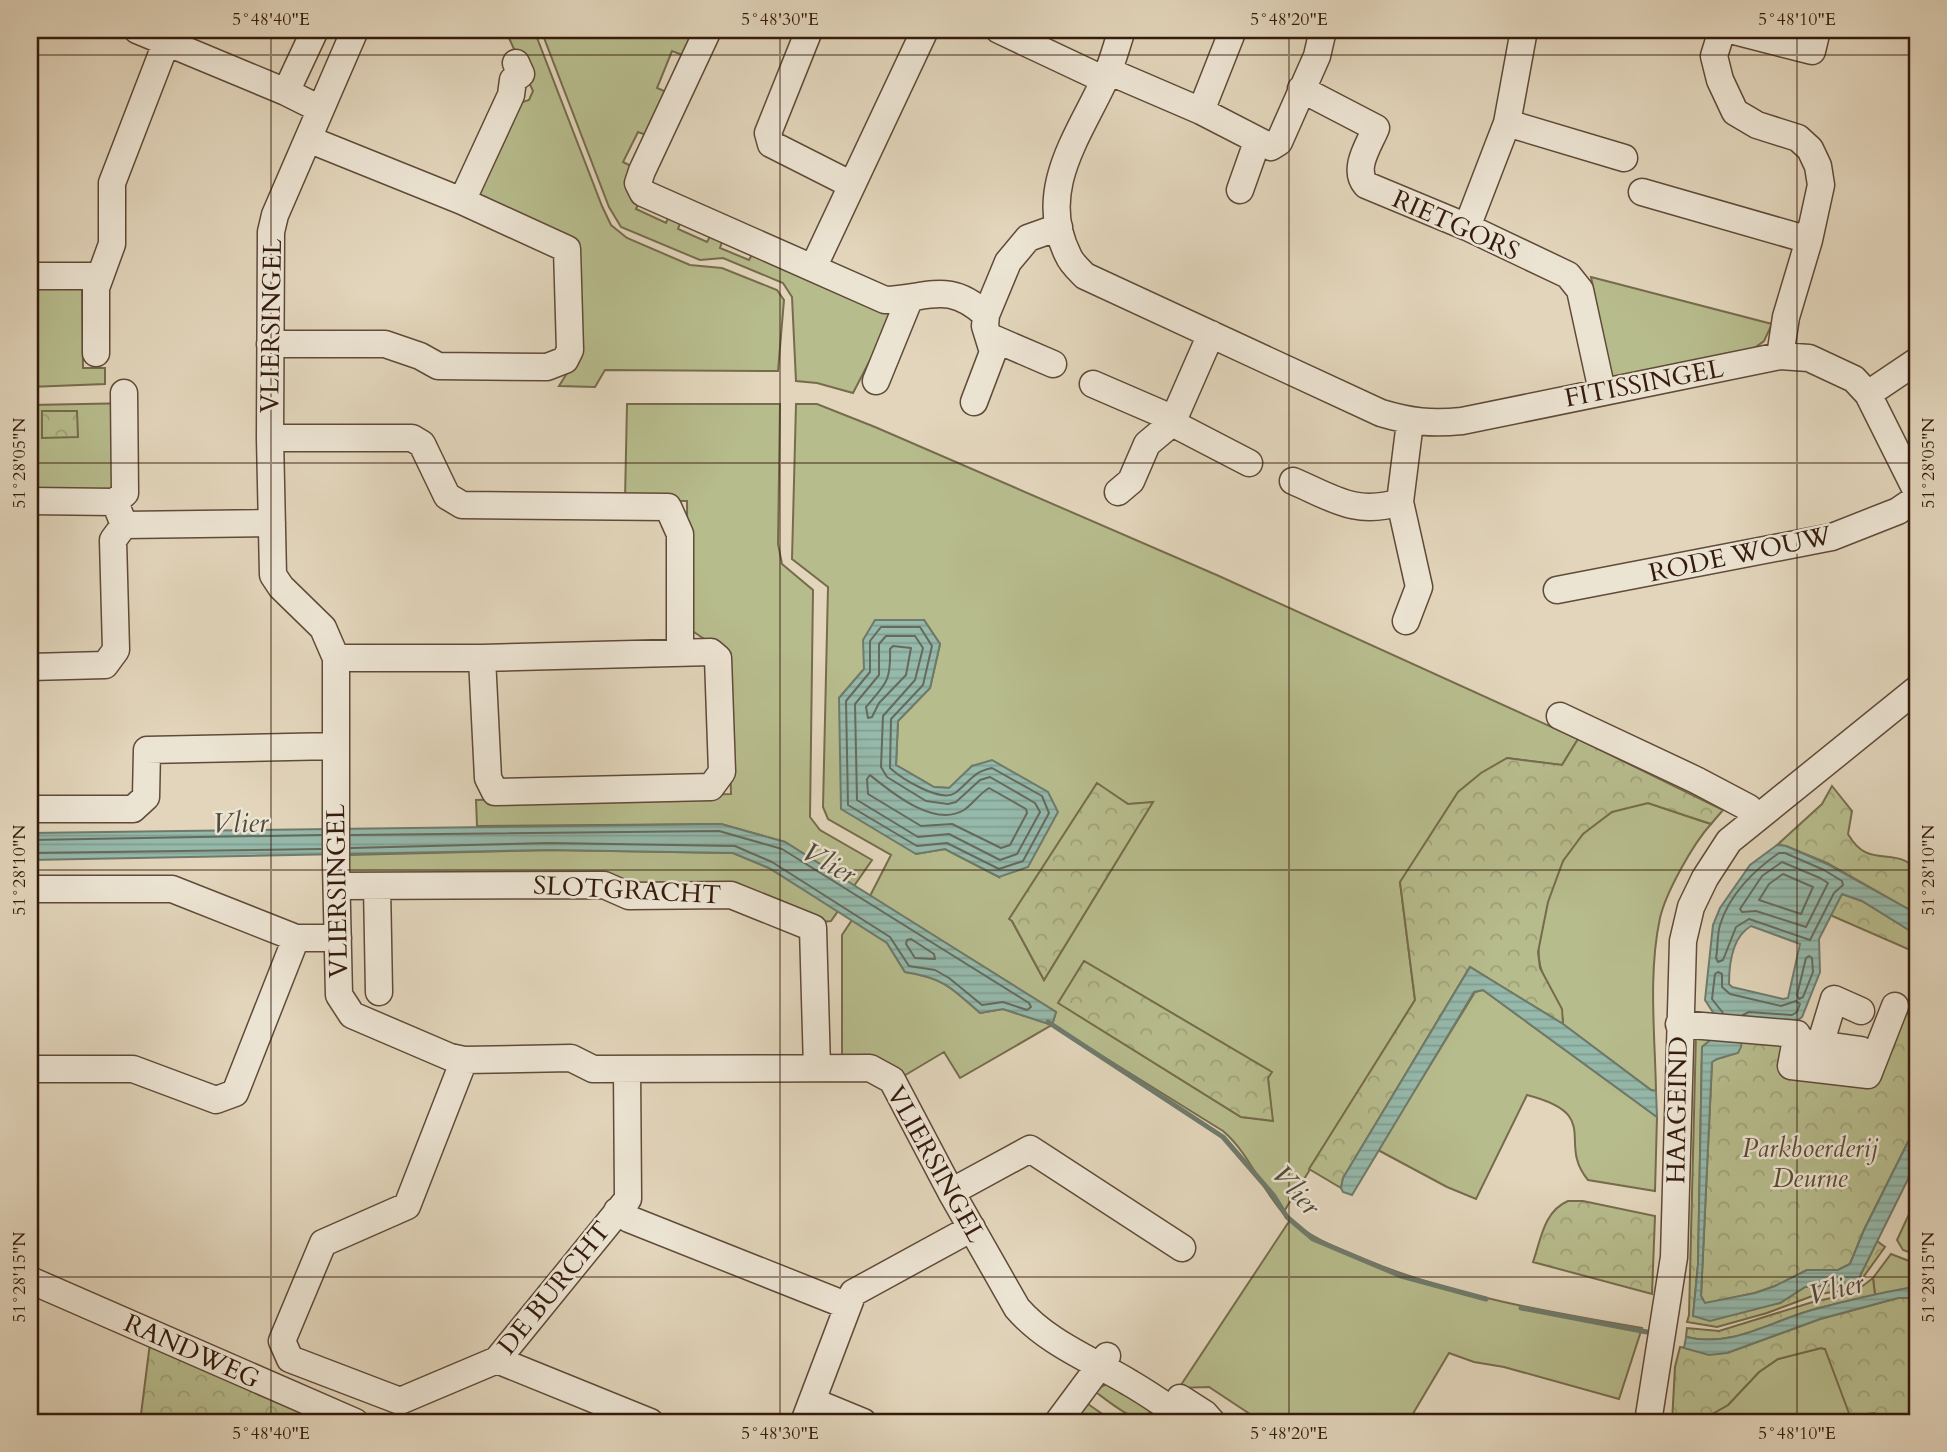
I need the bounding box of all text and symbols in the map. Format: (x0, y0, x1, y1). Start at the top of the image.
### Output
text: 5°48'40"E (232, 7, 310, 32)
text: 5°48'30"E (741, 7, 819, 32)
text: 5°48'20"E (1250, 7, 1328, 32)
text: 5°48'10"E (1758, 7, 1836, 32)
street label: RIETGORS (1387, 181, 1525, 269)
street label: VLIERSINGEL (252, 238, 290, 413)
street label: FITISSINGEL (1562, 350, 1727, 416)
text: 51°28'05"N (7, 417, 32, 509)
text: 51°28'05"N (1916, 417, 1941, 509)
street label: RODE WOUW (1646, 518, 1835, 590)
water label: Vlier (212, 803, 269, 842)
street label: VLIERSINGEL (318, 803, 356, 978)
text: 51°28'10"N (7, 824, 32, 916)
text: 51°28'10"N (1916, 824, 1941, 916)
water label: Vlier (795, 833, 864, 894)
street label: SLOTGRACHT (532, 868, 722, 912)
street label: HAAGEIND (1658, 1036, 1696, 1184)
street label: VLIERSINGEL (878, 1079, 994, 1249)
park label: Parkboerderij Deurne (1742, 1131, 1879, 1196)
water label: Vlier (1263, 1156, 1330, 1224)
street label: DE BURCHT (489, 1214, 619, 1362)
text: 51°28'15"N (7, 1231, 32, 1323)
text: 51°28'15"N (1916, 1231, 1941, 1323)
water label: Vlier (1804, 1264, 1869, 1314)
street label: RANDWEG (119, 1305, 265, 1397)
text: 5°48'40"E (232, 1421, 310, 1446)
text: 5°48'30"E (741, 1421, 819, 1446)
text: 5°48'20"E (1250, 1421, 1328, 1446)
text: 5°48'10"E (1758, 1421, 1836, 1446)

